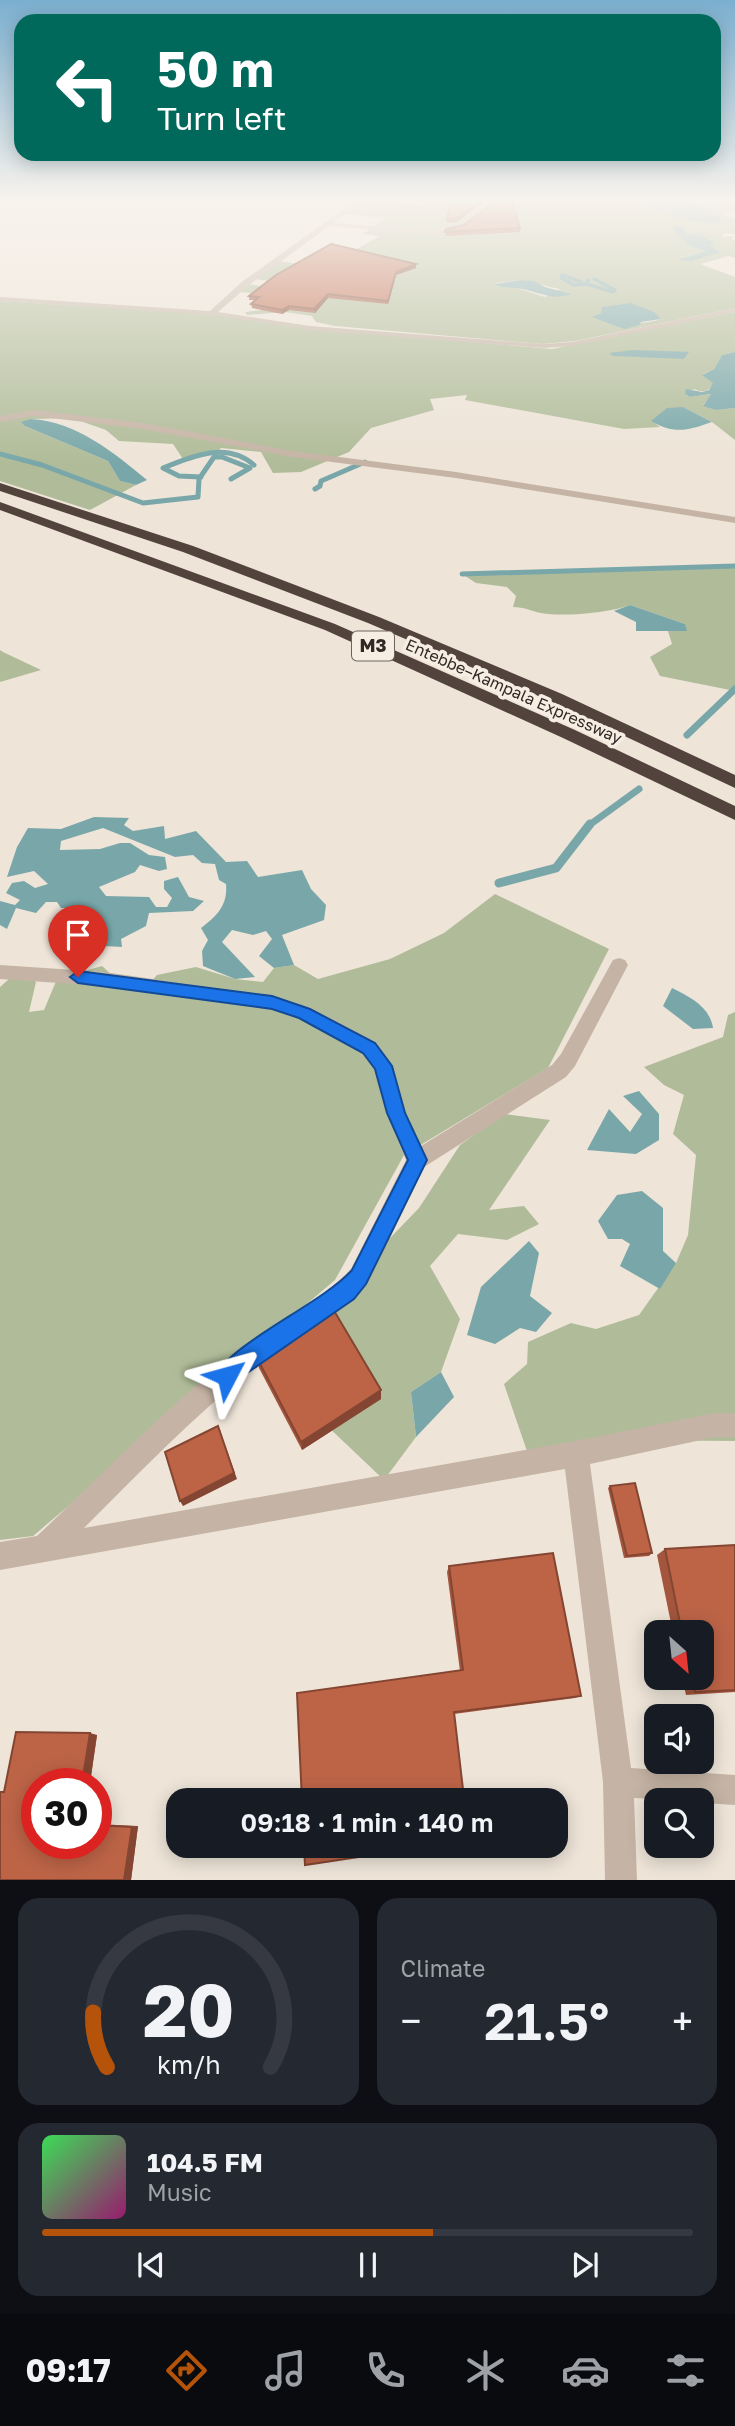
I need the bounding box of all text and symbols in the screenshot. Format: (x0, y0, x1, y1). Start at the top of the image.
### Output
text: 50 m (157, 39, 274, 98)
icon: left (42, 42, 133, 133)
text: Turn left (157, 99, 286, 137)
road number: M3 (352, 632, 394, 660)
street label: Entebbe–Kampala Expressway (403, 634, 625, 748)
pin (48, 905, 108, 977)
icon: arrive (59, 916, 97, 954)
position arrow (190, 1339, 264, 1413)
north arrow (644, 1620, 714, 1690)
map controls (644, 1620, 714, 1858)
button: sound (644, 1704, 714, 1774)
speed limit sign: 30 (21, 1768, 112, 1859)
button: search (644, 1788, 714, 1858)
text: 09:18 · 1 min · 140 m (241, 1807, 493, 1838)
text: Climate (401, 1954, 485, 1982)
text: 20 (142, 1967, 234, 2054)
text: 21.5° (484, 1989, 609, 2051)
text: − (401, 1998, 421, 2043)
text: + (672, 1998, 693, 2043)
text: km/h (156, 2049, 220, 2080)
text: 104.5 FM (147, 2147, 263, 2178)
text: Music (147, 2178, 212, 2206)
icon: previous (132, 2246, 170, 2284)
icon: pause (349, 2246, 387, 2284)
icon: next (566, 2246, 604, 2284)
icon: directions (162, 2346, 211, 2395)
icon: music (261, 2346, 310, 2395)
icon: phone (361, 2346, 410, 2395)
icon: climate (461, 2346, 510, 2395)
icon: car (561, 2346, 610, 2395)
icon: filters (661, 2346, 710, 2395)
text: 09:17 (25, 2351, 111, 2389)

